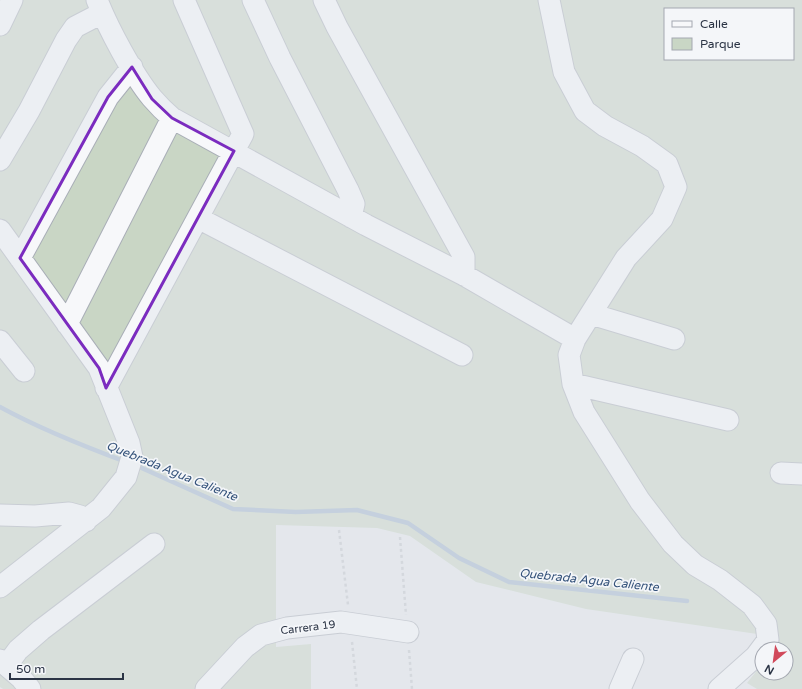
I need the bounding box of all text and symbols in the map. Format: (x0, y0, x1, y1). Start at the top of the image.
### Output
legend (664, 8, 794, 60)
text: Calle (700, 17, 728, 31)
text: Parque (700, 37, 741, 51)
water label: Quebrada Agua Caliente (104, 438, 241, 504)
water label: Quebrada Agua Caliente (519, 566, 661, 594)
street label: Carrera 19 (280, 618, 336, 637)
north arrow (754, 641, 794, 681)
scale bar (10, 655, 123, 681)
text: N (762, 661, 776, 677)
text: 50 m (16, 662, 45, 676)

